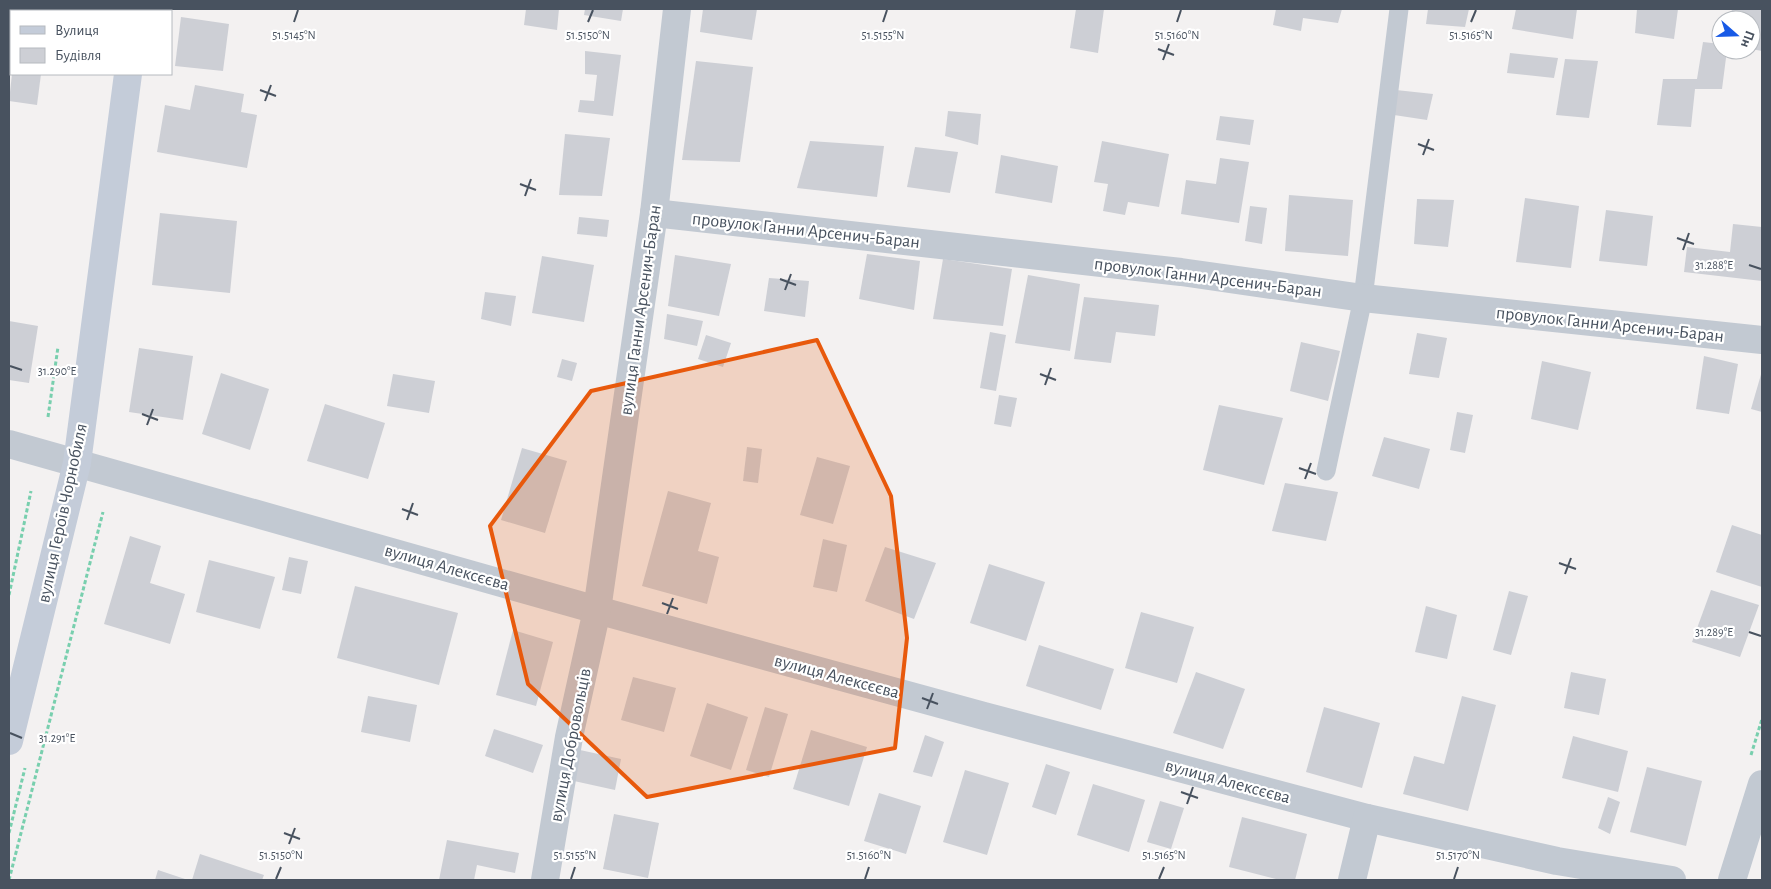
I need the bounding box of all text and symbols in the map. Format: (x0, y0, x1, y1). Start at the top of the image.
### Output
legend (10, 10, 172, 75)
north arrow (1711, 10, 1761, 60)
text: Вулиця (55, 23, 99, 38)
text: 51.5145°N (272, 29, 316, 41)
text: 51.5150°N (566, 29, 610, 41)
text: 51.5155°N (862, 29, 904, 41)
text: 51.5160°N (1155, 29, 1199, 41)
text: 51.5165°N (1449, 29, 1493, 41)
text: Пн (1738, 29, 1757, 50)
text: Будівля (55, 48, 101, 63)
street label: вулиця Ганни Арсенич-Баран (617, 204, 665, 417)
street label: провулок Ганни Арсенич-Баран (691, 210, 921, 252)
street label: провулок Ганни Арсенич-Баран (1093, 255, 1323, 301)
text: 31.288°E (1695, 259, 1733, 271)
street label: провулок Ганни Арсенич-Баран (1495, 304, 1725, 346)
text: 31.290°E (38, 365, 76, 377)
street label: вулиця Героїв Чорнобиля (34, 422, 91, 604)
street label: вулиця Алексєєва (382, 542, 511, 594)
text: 31.289°E (1695, 626, 1733, 638)
street label: вулиця Алексєєва (772, 652, 901, 702)
street label: вулиця Добровольців (546, 667, 595, 823)
text: 31.291°E (39, 732, 75, 744)
street label: вулиця Алексєєва (1163, 757, 1292, 807)
text: 51.5150°N (259, 849, 303, 861)
text: 51.5155°N (554, 849, 596, 861)
text: 51.5160°N (847, 849, 891, 861)
text: 51.5165°N (1142, 849, 1186, 861)
text: 51.5170°N (1436, 849, 1480, 861)

